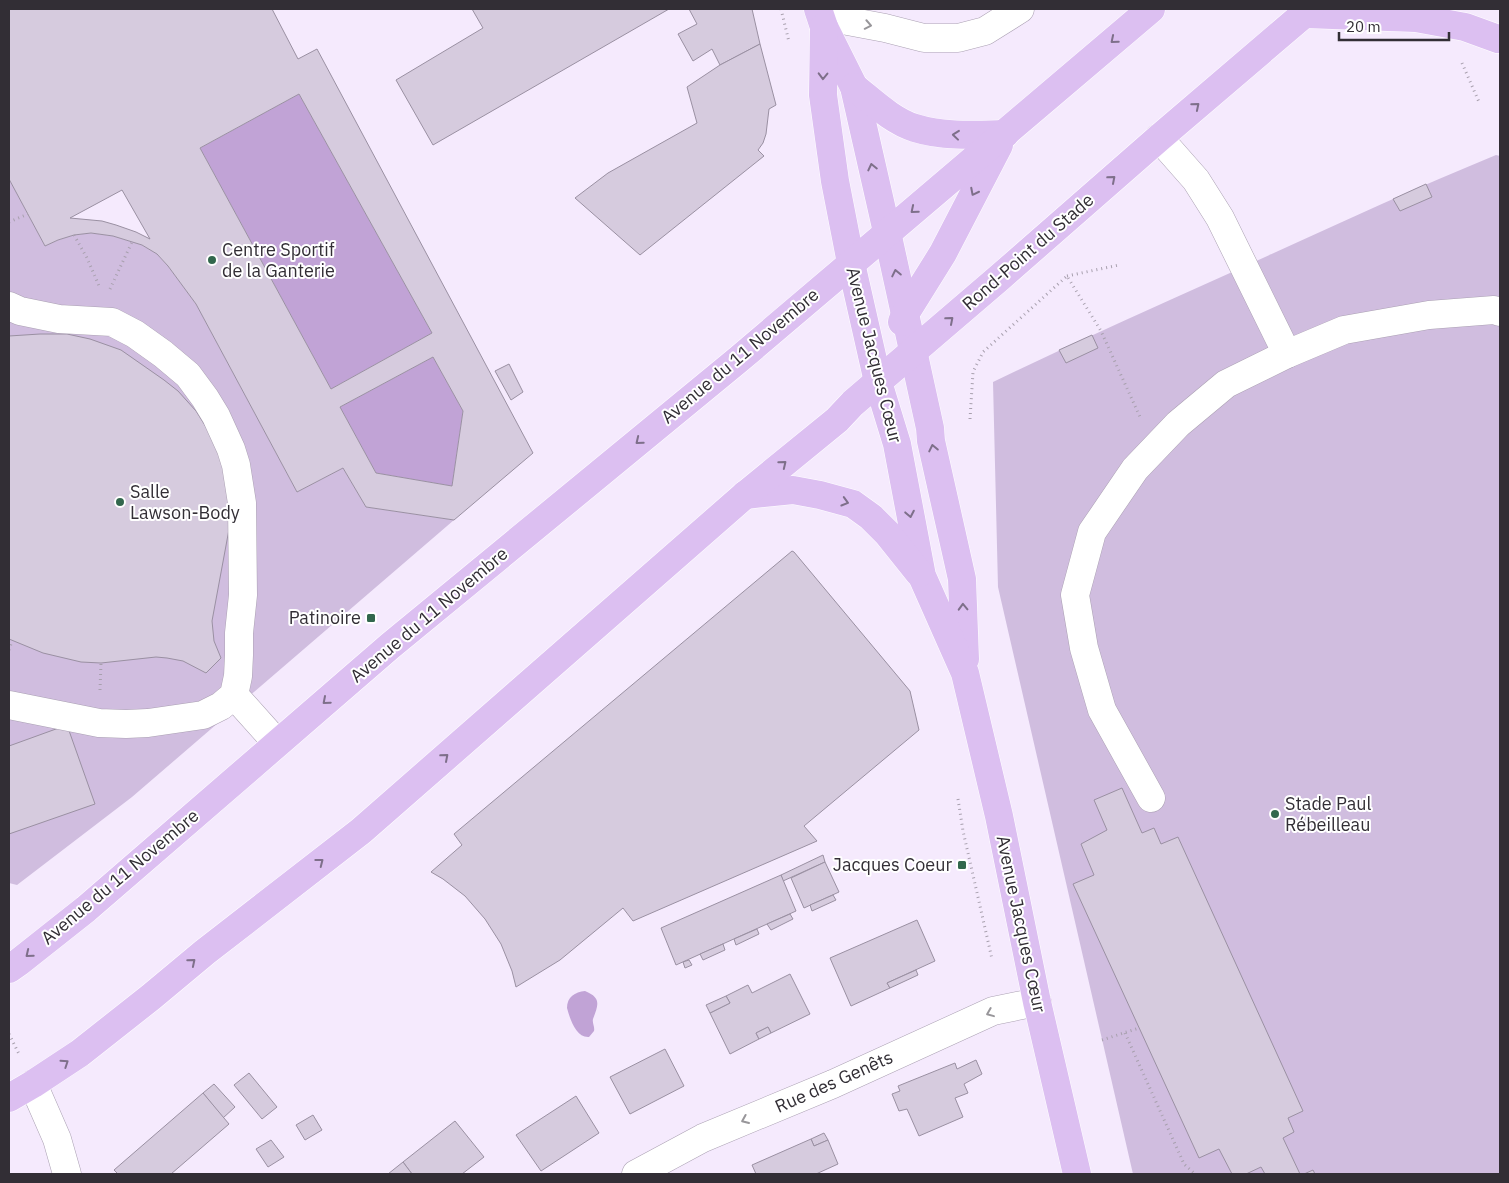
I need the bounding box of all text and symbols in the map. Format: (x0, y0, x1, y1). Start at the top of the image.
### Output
scale bar (1339, 10, 1449, 42)
text: 20 m (1346, 17, 1381, 36)
one-way arrow (864, 19, 873, 30)
one-way arrow (1111, 35, 1120, 44)
one-way arrow (818, 72, 828, 80)
one-way arrow (1190, 103, 1199, 112)
one-way arrow (952, 130, 960, 141)
one-way arrow (867, 163, 878, 172)
one-way arrow (1106, 176, 1115, 185)
one-way arrow (970, 187, 980, 196)
street label: Rond-Point du Stade (957, 188, 1098, 315)
one-way arrow (911, 204, 920, 212)
place label: Centre Sportif de la Ganterie (222, 238, 335, 282)
marker: Centre Sportif de la Ganterie (206, 254, 218, 266)
street label: Avenue Jacques Cœur (842, 265, 908, 446)
one-way arrow (891, 268, 902, 277)
street label: Avenue du 11 Novembre (656, 283, 823, 428)
one-way arrow (944, 317, 953, 326)
one-way arrow (636, 435, 645, 443)
one-way arrow (928, 443, 939, 452)
one-way arrow (777, 461, 786, 469)
place label: Salle Lawson-Body (130, 480, 240, 524)
marker: Salle Lawson-Body (114, 496, 126, 508)
one-way arrow (840, 496, 849, 506)
one-way arrow (905, 509, 915, 518)
street label: Avenue du 11 Novembre (345, 542, 512, 687)
one-way arrow (958, 603, 968, 610)
place label: Patinoire (289, 606, 361, 629)
marker: Patinoire (365, 612, 377, 624)
one-way arrow (322, 695, 331, 704)
one-way arrow (439, 754, 448, 763)
place label: Stade Paul Rébeilleau (1285, 792, 1372, 836)
street label: Avenue du 11 Novembre (36, 804, 203, 949)
marker: Stade Paul Rébeilleau (1269, 808, 1281, 820)
street label: Avenue Jacques Cœur (991, 833, 1052, 1015)
place label: Jacques Coeur (833, 853, 952, 876)
one-way arrow (315, 858, 324, 867)
marker: Jacques Coeur (956, 859, 968, 871)
one-way arrow (26, 949, 35, 957)
one-way arrow (187, 958, 196, 967)
one-way arrow (986, 1007, 995, 1017)
street label: Rue des Genêts (771, 1045, 896, 1118)
one-way arrow (60, 1059, 69, 1069)
one-way arrow (741, 1114, 750, 1125)

